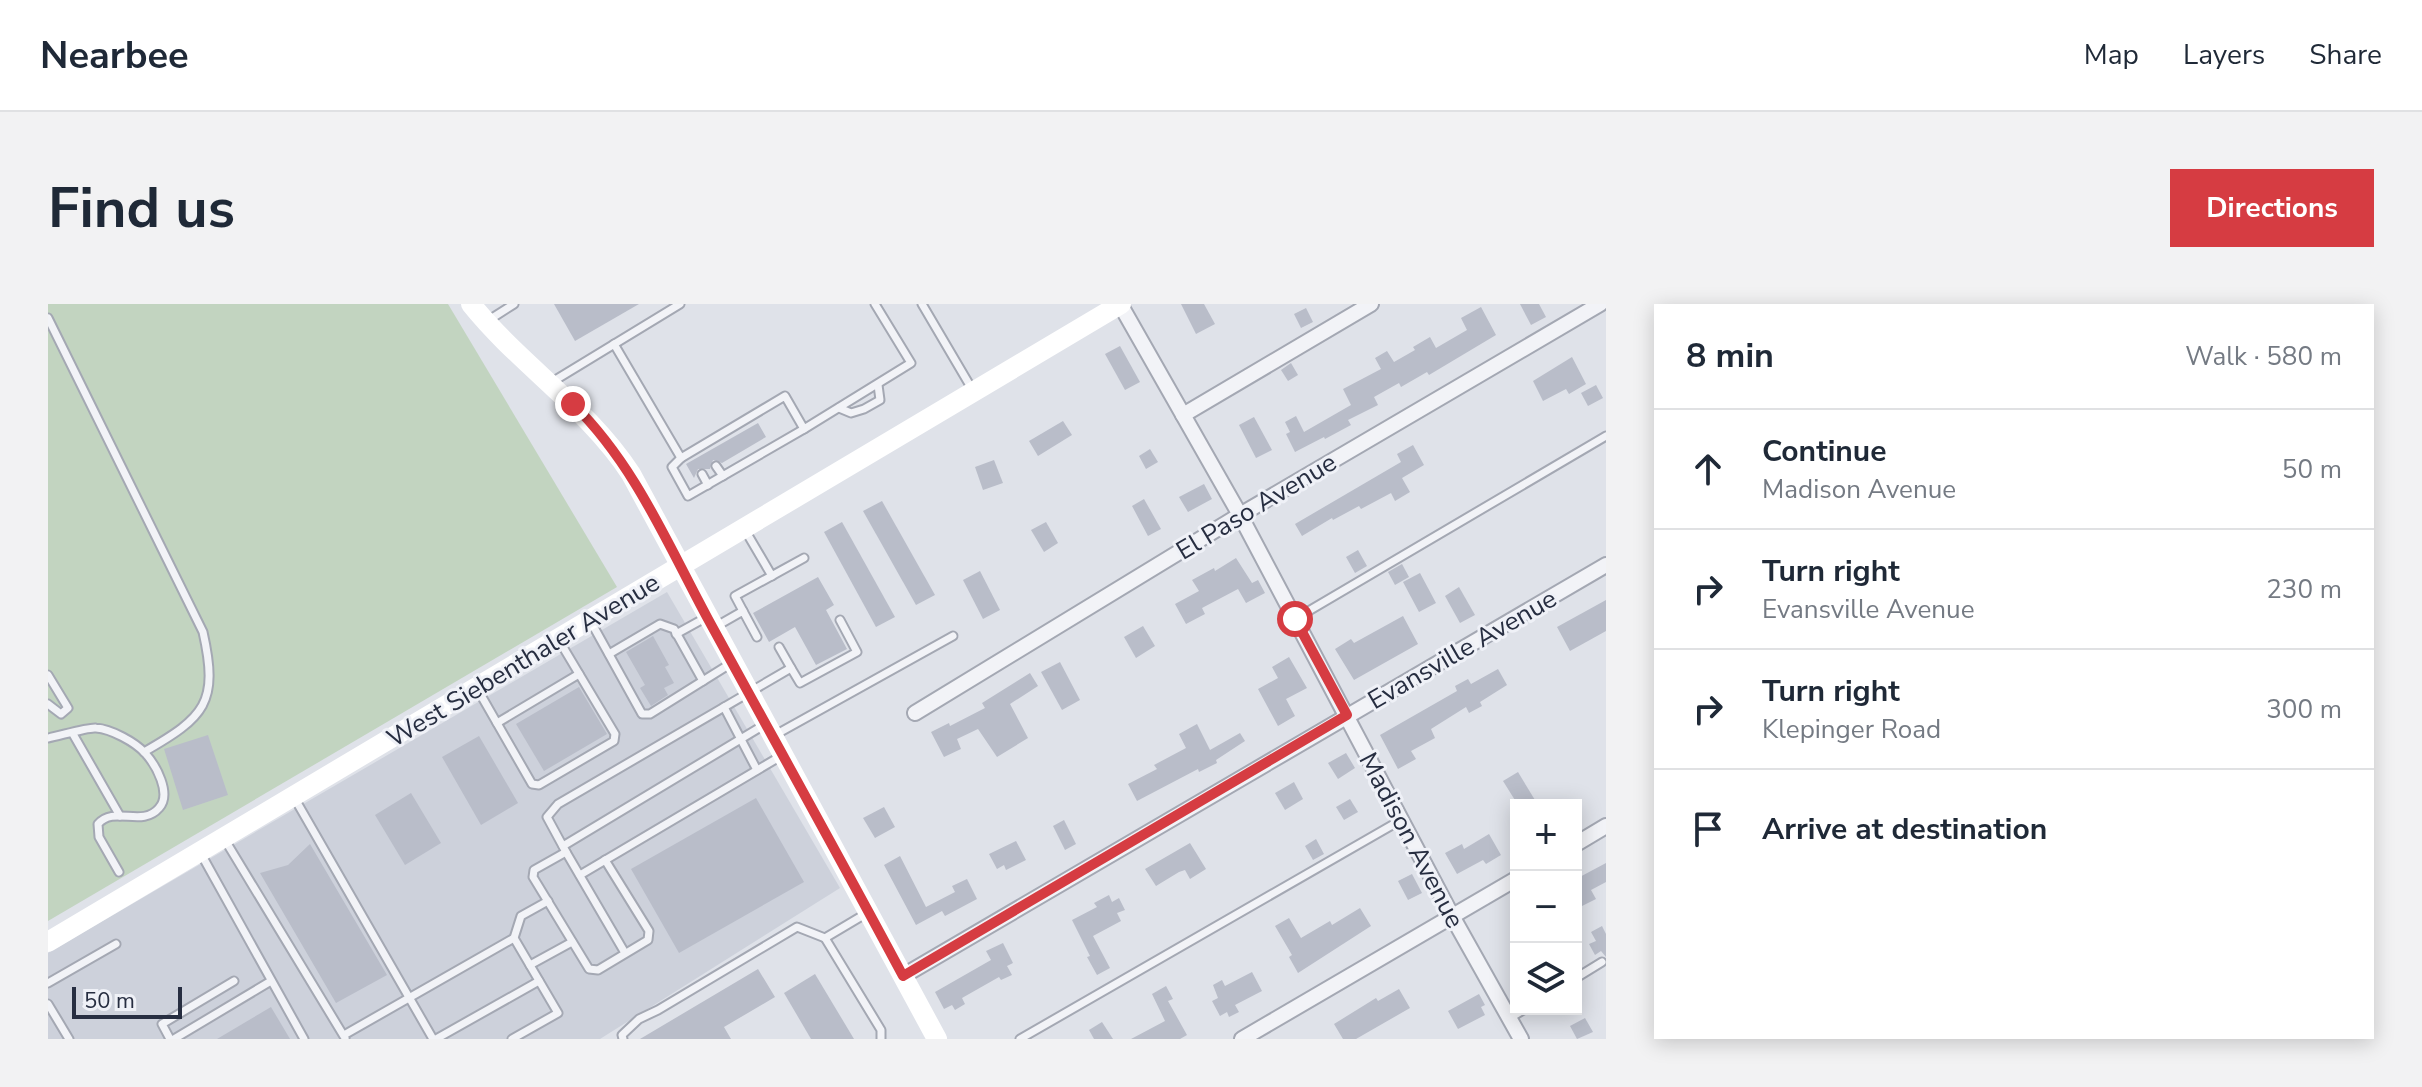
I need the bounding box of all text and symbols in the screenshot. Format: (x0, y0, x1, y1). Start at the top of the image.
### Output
text: Nearbee (40, 30, 189, 81)
text: Map (2084, 36, 2139, 74)
text: Layers (2183, 36, 2265, 74)
text: Share (2309, 36, 2382, 74)
button: Directions (2170, 169, 2374, 247)
text: Find us (48, 170, 235, 247)
text: 8 min (1686, 333, 1774, 379)
text: Walk · 580 m (2185, 339, 2342, 374)
route end (555, 386, 591, 422)
text: Continue (1762, 431, 1887, 472)
street label: El Paso Avenue (1170, 445, 1343, 568)
icon: ahead (1686, 447, 1730, 491)
text: 50 m (2282, 452, 2342, 487)
text: Madison Avenue (1762, 472, 1956, 507)
text: Turn right (1762, 551, 1900, 592)
street label: West Siebenthaler Avenue (380, 565, 666, 756)
icon: right (1686, 567, 1730, 611)
text: 230 m (2266, 572, 2342, 607)
street label: Evansville Avenue (1361, 581, 1563, 718)
text: Evansville Avenue (1762, 592, 1975, 627)
route start (1277, 601, 1313, 637)
text: Turn right (1762, 671, 1900, 712)
icon: right (1686, 687, 1730, 731)
text: 300 m (2266, 692, 2342, 727)
text: Klepinger Road (1762, 712, 1941, 747)
street label: Madison Avenue (1351, 746, 1473, 934)
map controls (1510, 799, 1582, 1015)
button: + (1510, 799, 1582, 871)
icon: arrive (1686, 807, 1730, 851)
text: Arrive at destination (1762, 809, 2047, 850)
button: − (1510, 871, 1582, 943)
button: layers (1510, 943, 1582, 1015)
scale bar (72, 983, 182, 1019)
text: 50 m (84, 986, 135, 1016)

